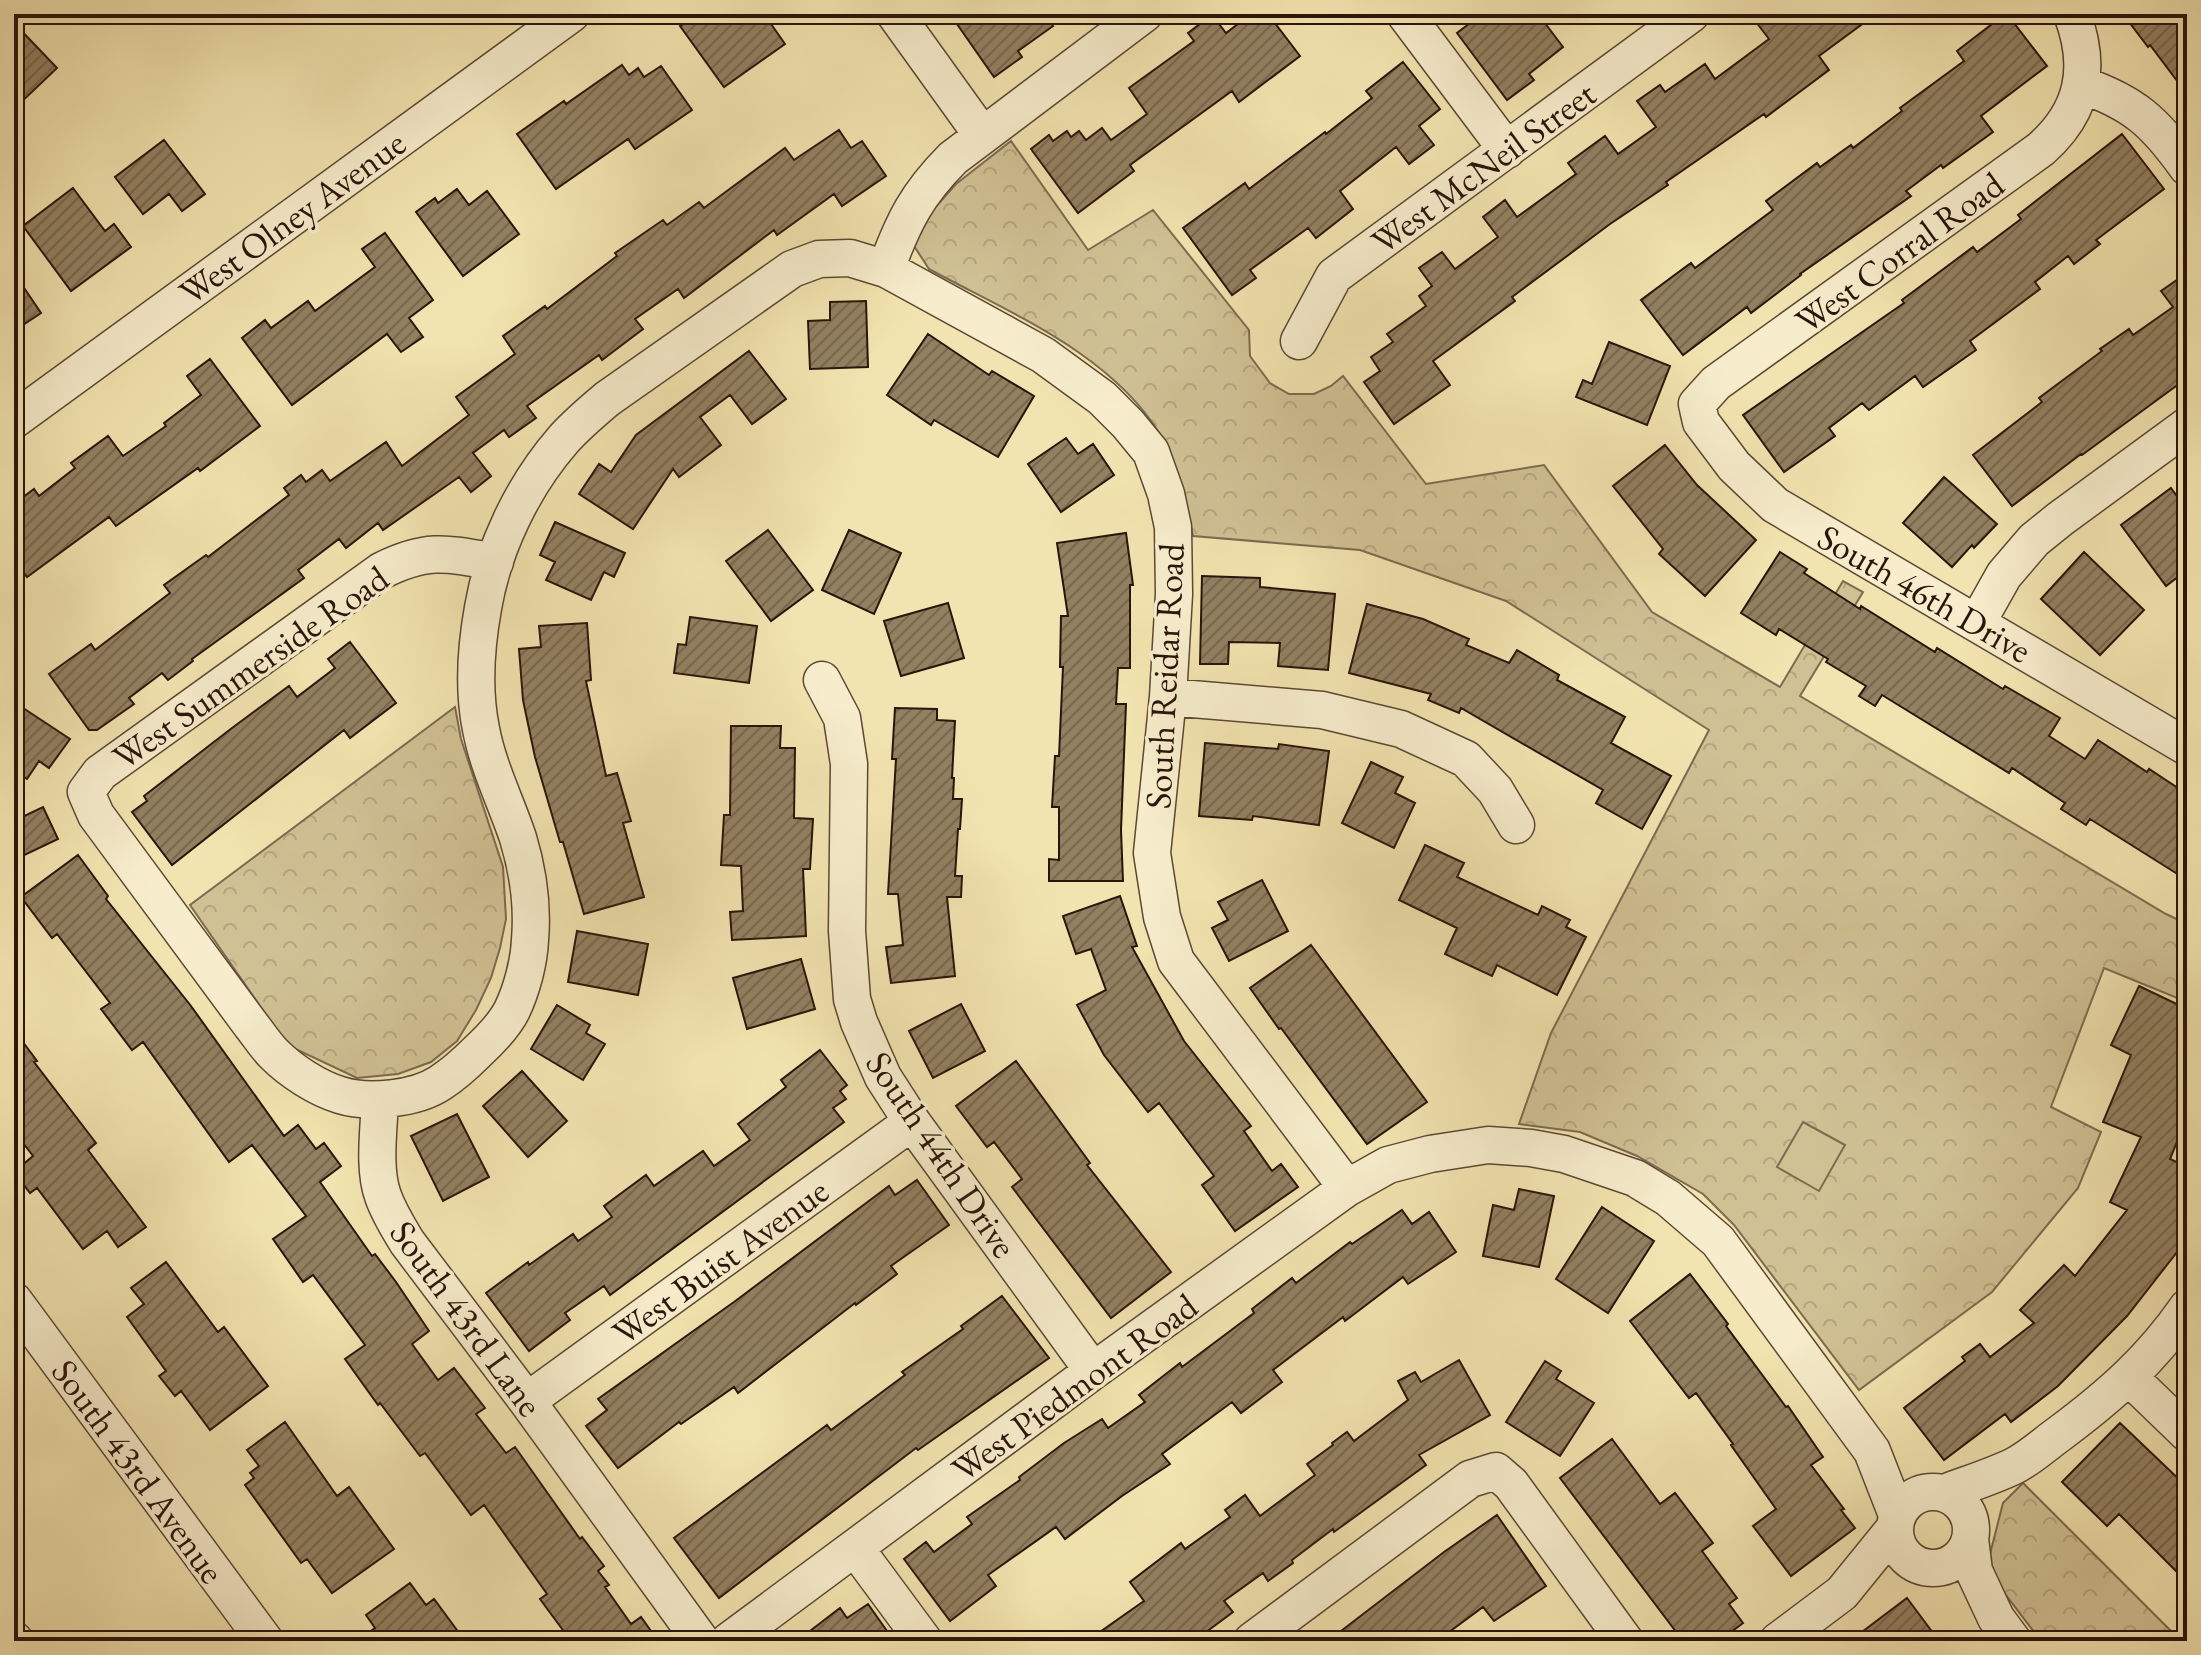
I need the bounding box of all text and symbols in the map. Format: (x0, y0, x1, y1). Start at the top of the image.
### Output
street label: West McNeil Street (1362, 70, 1605, 265)
street label: West Olney Avenue (170, 119, 415, 315)
street label: West Corral Road (1786, 160, 2013, 344)
street label: South 46th Drive (1809, 513, 2040, 674)
street label: South Reidar Road (1134, 541, 1195, 810)
street label: West Summerside Road (103, 554, 398, 780)
street label: South 44th Drive (855, 1042, 1028, 1267)
street label: West Buist Avenue (603, 1167, 838, 1356)
street label: South 43rd Lane (380, 1211, 554, 1426)
street label: West Piedmont Road (942, 1282, 1207, 1492)
street label: South 43rd Avenue (41, 1350, 236, 1593)

